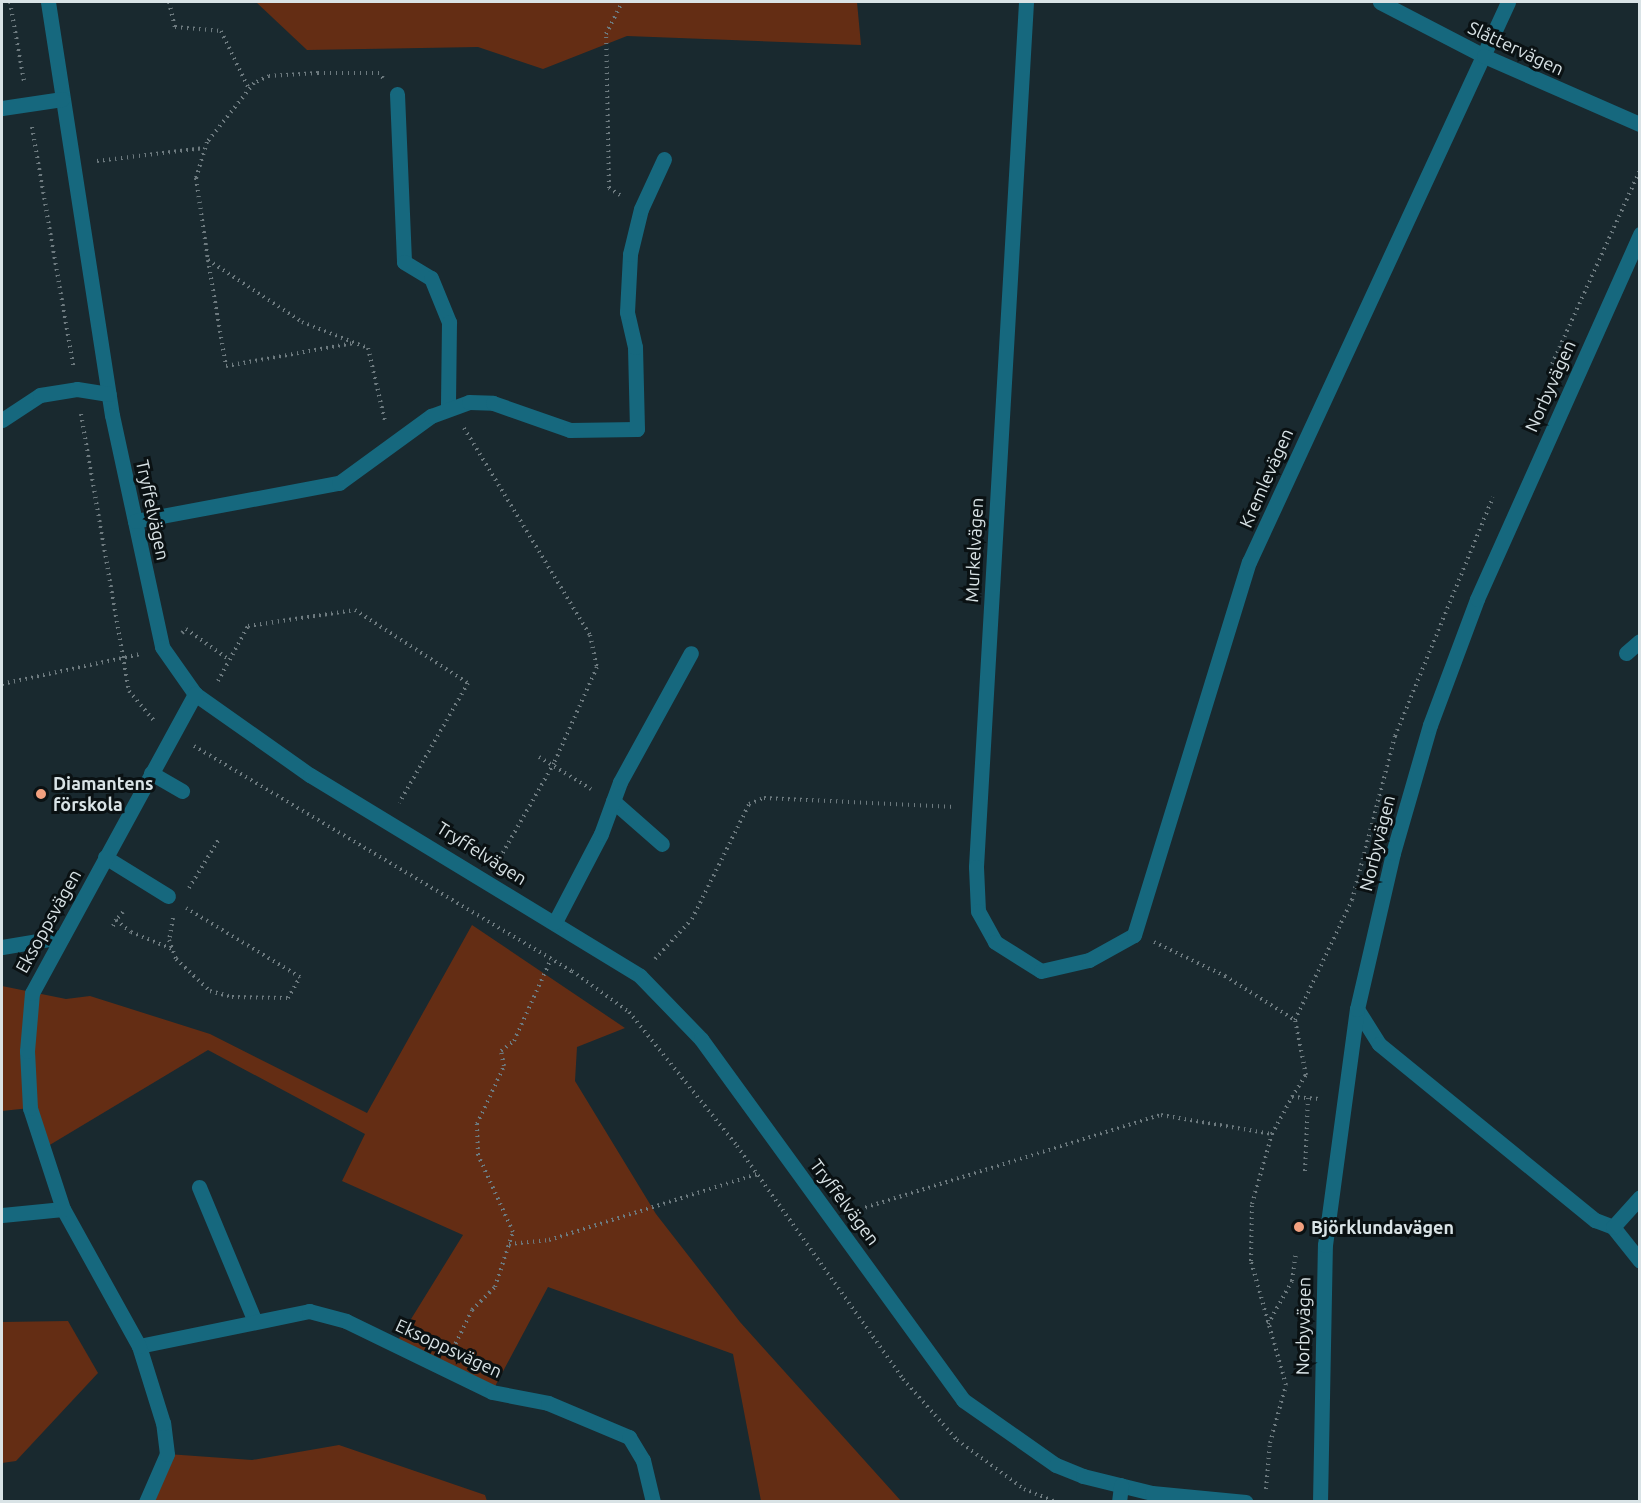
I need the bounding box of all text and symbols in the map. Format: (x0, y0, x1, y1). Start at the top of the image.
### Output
street label: Slåttervägen (1465, 16, 1567, 80)
street label: Norbyvägen (1520, 337, 1580, 435)
street label: Kremlevägen (1234, 425, 1298, 531)
street label: Tryffelvägen (132, 458, 174, 562)
street label: Murkelvägen (960, 497, 988, 603)
place label: Diamantens förskola (53, 773, 154, 816)
marker: Diamantens förskola (34, 787, 48, 801)
street label: Norbyvägen (1355, 793, 1399, 893)
street label: Tryffelvägen (433, 817, 531, 889)
street label: Eksoppsvägen (11, 865, 85, 977)
street label: Tryffelvägen (806, 1155, 884, 1249)
place label: Björklundavägen (1311, 1216, 1454, 1238)
marker: Björklundavägen (1292, 1220, 1306, 1234)
street label: Norbyvägen (1291, 1277, 1315, 1375)
street label: Eksoppsvägen (392, 1314, 506, 1382)

